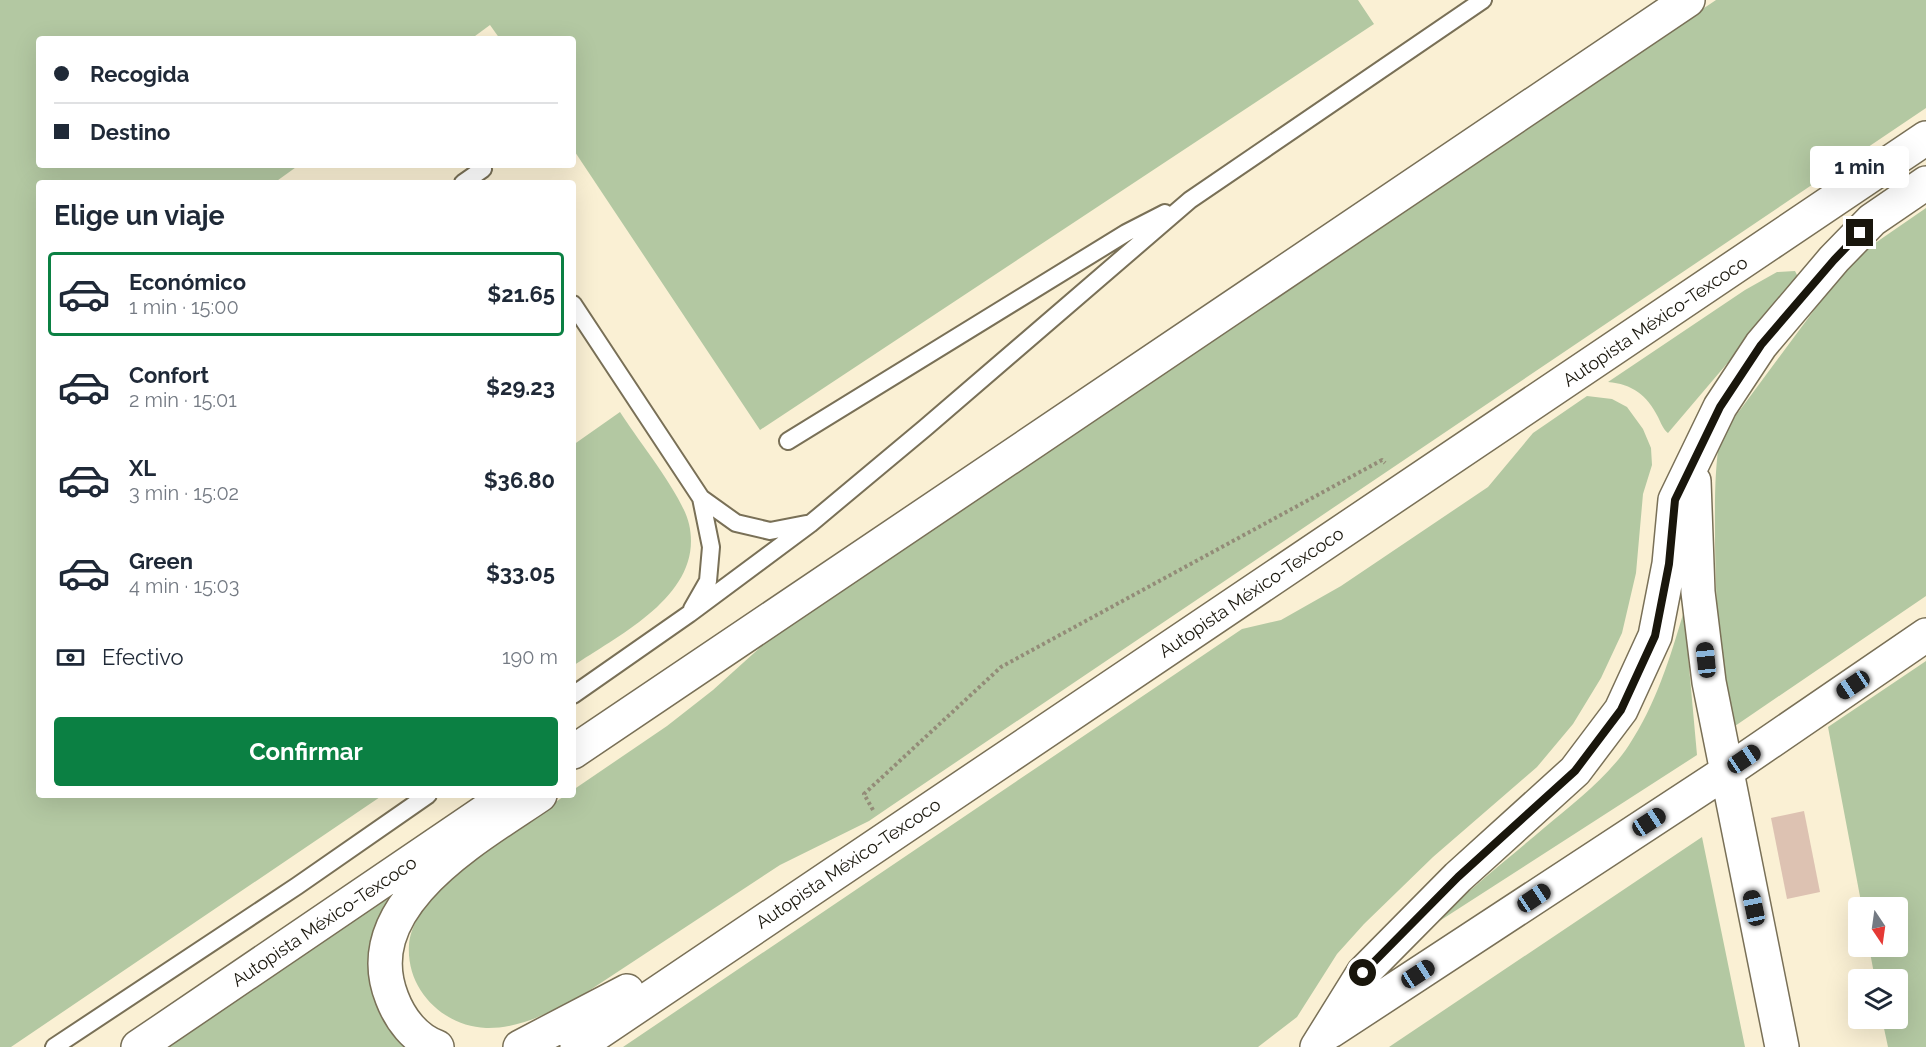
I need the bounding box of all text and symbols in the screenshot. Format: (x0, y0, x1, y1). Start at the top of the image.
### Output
text: Recogida (90, 61, 189, 87)
text: Destino (90, 119, 170, 145)
callout: 1 min (1810, 146, 1910, 188)
text: 1 min (1834, 155, 1885, 179)
text: Elige un viaje (54, 200, 225, 231)
route end (1846, 219, 1873, 246)
street label: Autopista México-Texcoco (1559, 251, 1751, 391)
icon: car (57, 267, 111, 321)
text: Económico (129, 269, 246, 295)
text: $21.65 (487, 281, 555, 307)
text: 1 min · 15:00 (129, 295, 239, 319)
icon: car (57, 360, 111, 414)
text: Confort (129, 362, 209, 388)
text: $29.23 (486, 374, 555, 400)
text: 2 min · 15:01 (129, 388, 237, 412)
icon: car (57, 453, 111, 507)
text: XL (129, 455, 156, 481)
text: $36.80 (484, 467, 555, 493)
text: 3 min · 15:02 (129, 481, 239, 505)
street label: Autopista México-Texcoco (1155, 522, 1347, 662)
icon: car (57, 546, 111, 600)
text: Green (129, 548, 193, 574)
text: $33.05 (486, 560, 555, 586)
text: 4 min · 15:03 (129, 574, 240, 598)
icon: cash (54, 641, 87, 674)
car (1695, 641, 1717, 679)
text: Efectivo (102, 644, 184, 670)
text: 190 m (502, 645, 558, 669)
car (1833, 667, 1873, 703)
button: Confirmar (54, 717, 558, 786)
car (1724, 741, 1764, 777)
street label: Autopista México-Texcoco (752, 793, 944, 933)
car (1629, 805, 1669, 839)
street label: Autopista México-Texcoco (228, 851, 420, 991)
car (1514, 880, 1554, 916)
car (1741, 889, 1767, 927)
north arrow (1848, 897, 1908, 957)
map controls (1848, 897, 1908, 1029)
car (1398, 957, 1438, 991)
route start (1349, 959, 1376, 986)
button: layers (1848, 969, 1908, 1029)

